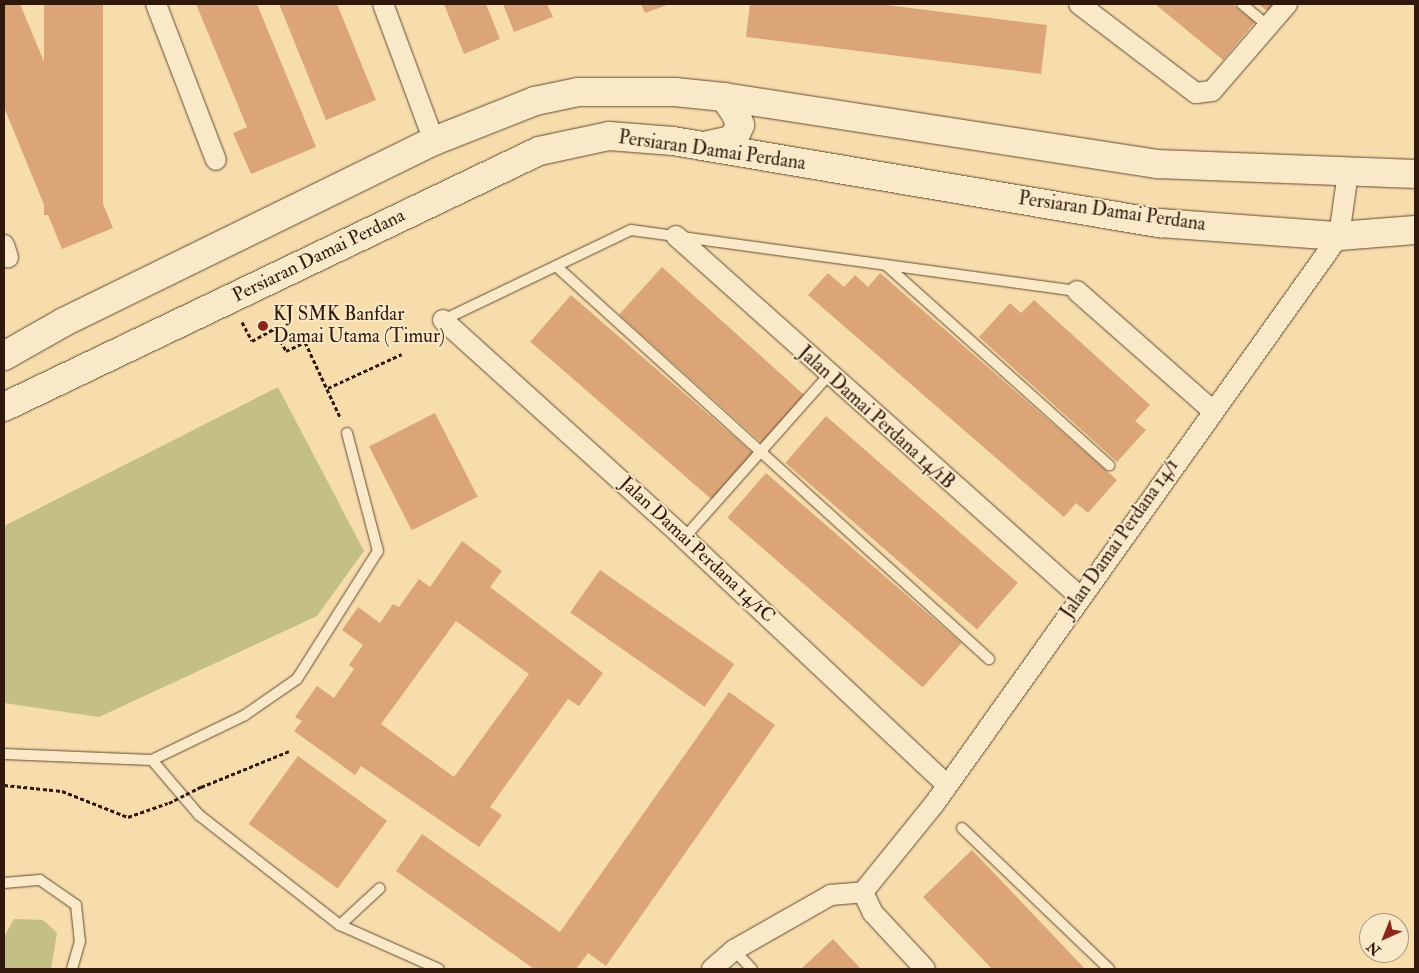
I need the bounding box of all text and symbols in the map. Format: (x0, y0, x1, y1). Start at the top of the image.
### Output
street label: Persiaran Damai Perdana (617, 127, 807, 175)
street label: Persiaran Damai Perdana (1017, 188, 1207, 236)
street label: Persiaran Damai Perdana (229, 204, 409, 308)
place label: KJ SMK Banfdar Damai Utama (Timur) (273, 304, 445, 348)
marker: KJ SMK Banfdar Damai Utama (Timur) (257, 320, 269, 332)
street label: Jalan Damai Perdana 14/1B (793, 342, 959, 494)
street label: Jalan Damai Perdana 14/1 (1056, 455, 1184, 623)
street label: Jalan Damai Perdana 14/1C (615, 472, 779, 628)
north arrow (1359, 913, 1409, 963)
text: N (1364, 938, 1384, 959)

